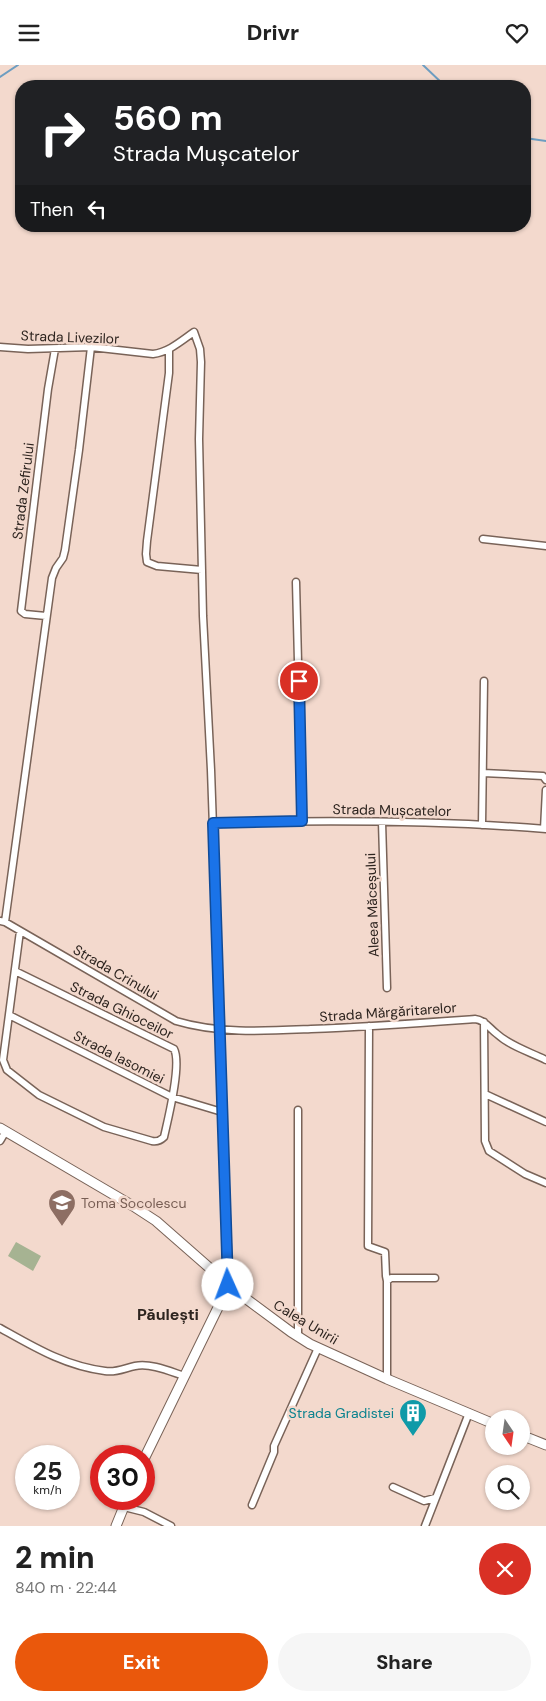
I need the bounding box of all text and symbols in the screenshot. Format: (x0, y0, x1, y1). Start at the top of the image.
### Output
text: Drivr (247, 18, 299, 47)
icon: menu (15, 19, 43, 47)
icon: heart (503, 19, 531, 47)
text: 560 m (113, 95, 223, 141)
icon: right (30, 100, 95, 165)
text: Strada Mușcatelor (113, 139, 299, 168)
icon: left (83, 195, 111, 223)
text: Then (30, 197, 73, 222)
street label: Strada Livezilor (20, 326, 120, 348)
street label: Strada Zefirului (8, 441, 38, 541)
pin (278, 660, 320, 702)
icon: arrive (285, 667, 313, 695)
street label: Strada Mușcatelor (333, 800, 451, 820)
street label: Aleea Măceșului (361, 852, 383, 958)
street label: Strada Crinului (70, 940, 162, 1004)
street label: Strada Ghioceilor (67, 977, 177, 1043)
street label: Strada Mărgăritarelor (319, 998, 457, 1026)
street label: Strada Iasomiei (70, 1026, 168, 1088)
school or university icon: Toma Socolescu (47, 1188, 77, 1227)
place label: Toma Socolescu (81, 1194, 187, 1212)
position arrow (201, 1258, 253, 1310)
street label: Calea Unirii (270, 1296, 342, 1348)
district label: Păulești (137, 1304, 199, 1325)
building icon: Strada Gradistei (398, 1398, 428, 1437)
place label: Strada Gradistei (289, 1404, 394, 1422)
north arrow (485, 1410, 530, 1455)
map controls (485, 1410, 530, 1510)
speed limit sign: 30 (90, 1445, 155, 1510)
text: 25 (33, 1455, 62, 1488)
button: search (485, 1465, 530, 1510)
text: km/h (33, 1482, 62, 1498)
text: 2 min (15, 1538, 95, 1577)
button: close (479, 1543, 531, 1595)
text: 840 m · 22:44 (15, 1577, 117, 1598)
button: Exit (15, 1633, 268, 1691)
button: Share (278, 1633, 531, 1691)

